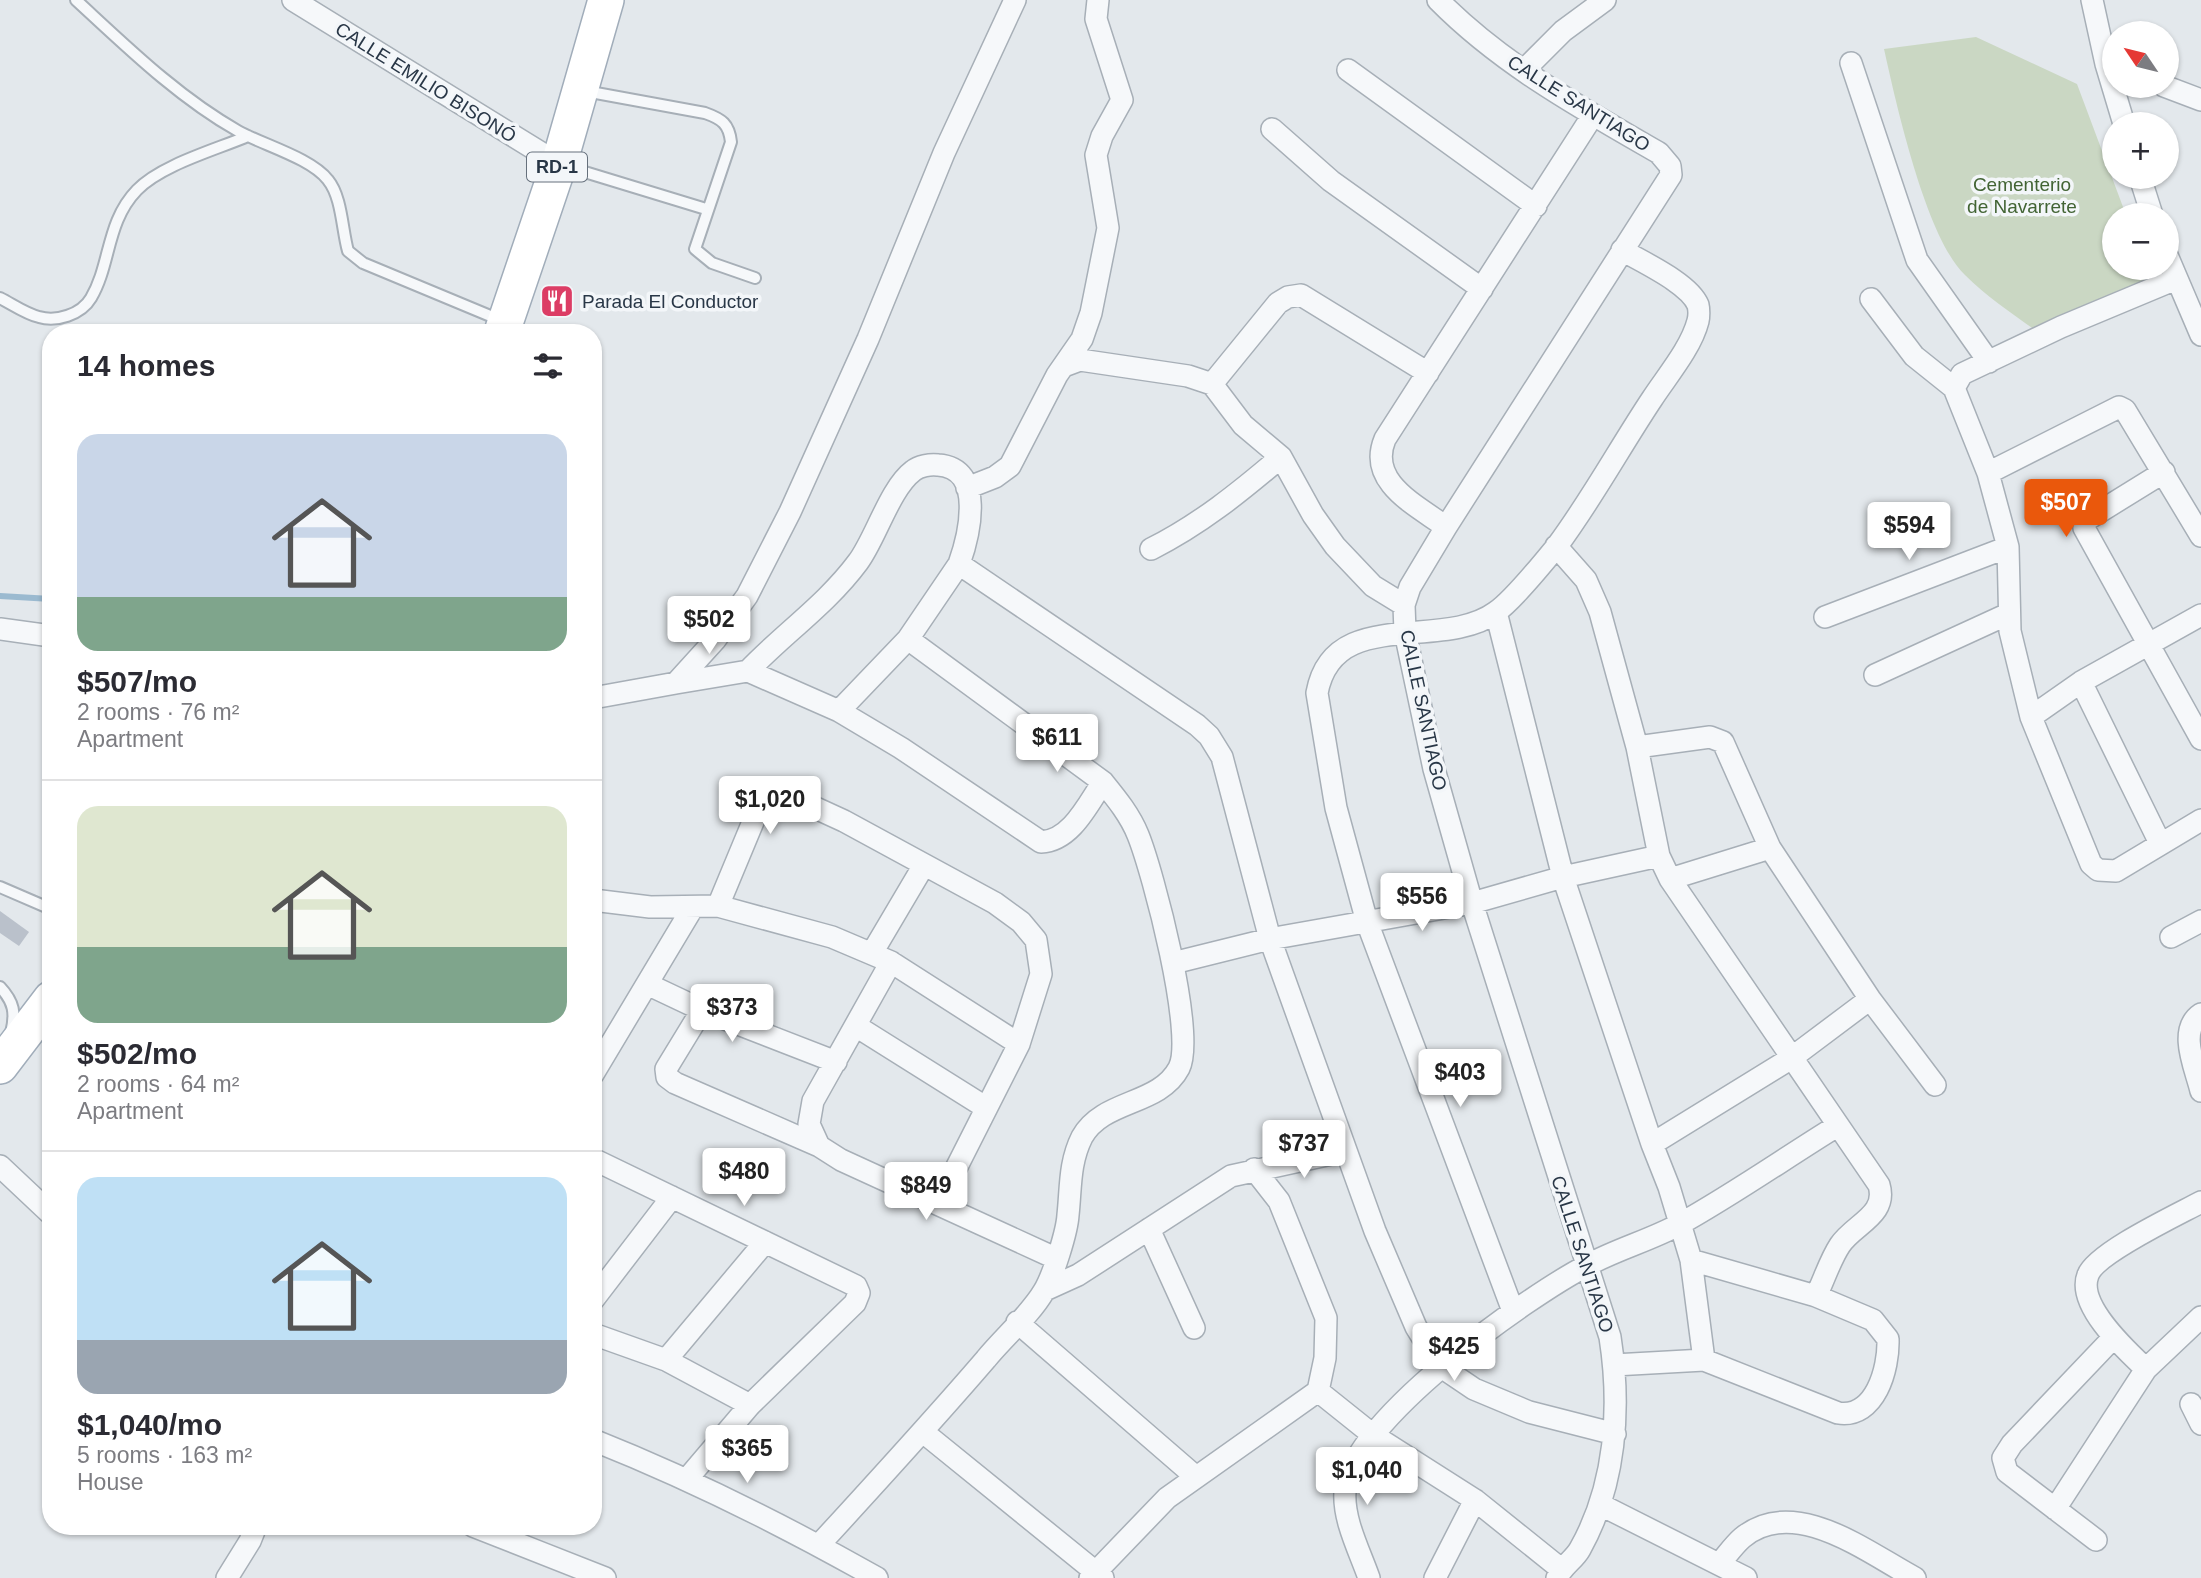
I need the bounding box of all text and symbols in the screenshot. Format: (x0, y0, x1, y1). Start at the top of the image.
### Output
street label: CALLE EMILIO BISONÓ (332, 18, 520, 147)
north arrow (2102, 21, 2179, 98)
map controls (2102, 21, 2179, 280)
street label: CALLE SANTIAGO (1504, 51, 1654, 156)
button: + (2102, 112, 2179, 189)
road number: RD-1 (527, 152, 587, 182)
park label: Cementerio de Navarrete (1967, 174, 2077, 217)
button: − (2102, 203, 2179, 280)
restaurant icon: Parada El Conductor (538, 282, 576, 320)
place label: Parada El Conductor (582, 291, 759, 312)
icon: filters (529, 347, 567, 385)
text: 14 homes (77, 349, 215, 382)
icon: home (259, 480, 385, 606)
pin: $507 (2025, 480, 2107, 539)
text: $507 (2040, 489, 2092, 515)
pin: $594 (1868, 503, 1950, 562)
text: $594 (1883, 512, 1935, 538)
pin: $502 (668, 596, 750, 656)
text: $502 (683, 606, 735, 632)
street label: CALLE SANTIAGO (1396, 628, 1451, 792)
text: $507/mo (77, 665, 197, 698)
text: 2 rooms · 76 m² (77, 699, 239, 725)
pin: $611 (1016, 714, 1098, 774)
text: $611 (1032, 724, 1082, 750)
text: Apartment (77, 726, 183, 752)
pin: $1,020 (713, 776, 827, 836)
text: $1,020 (735, 786, 805, 812)
icon: home (259, 852, 385, 978)
pin: $556 (1381, 874, 1463, 933)
text: $556 (1396, 883, 1448, 909)
pin: $373 (691, 984, 773, 1044)
text: $373 (706, 994, 758, 1020)
text: $502/mo (77, 1037, 197, 1070)
pin: $403 (1419, 1050, 1501, 1109)
text: $403 (1434, 1059, 1486, 1085)
text: 2 rooms · 64 m² (77, 1071, 239, 1097)
text: Apartment (77, 1098, 183, 1124)
pin: $737 (1263, 1120, 1345, 1180)
text: $737 (1278, 1130, 1330, 1156)
pin: $480 (703, 1148, 785, 1208)
text: $480 (718, 1158, 770, 1184)
pin: $849 (885, 1162, 967, 1222)
text: $849 (900, 1172, 952, 1198)
street label: CALLE SANTIAGO (1547, 1173, 1618, 1335)
icon: home (259, 1223, 385, 1349)
pin: $425 (1413, 1324, 1495, 1383)
text: $425 (1428, 1333, 1480, 1359)
text: $1,040/mo (77, 1408, 222, 1441)
pin: $365 (706, 1426, 788, 1485)
text: $365 (721, 1435, 773, 1461)
text: 5 rooms · 163 m² (77, 1442, 252, 1468)
pin: $1,040 (1310, 1448, 1424, 1507)
text: $1,040 (1332, 1457, 1402, 1483)
text: House (77, 1469, 143, 1495)

